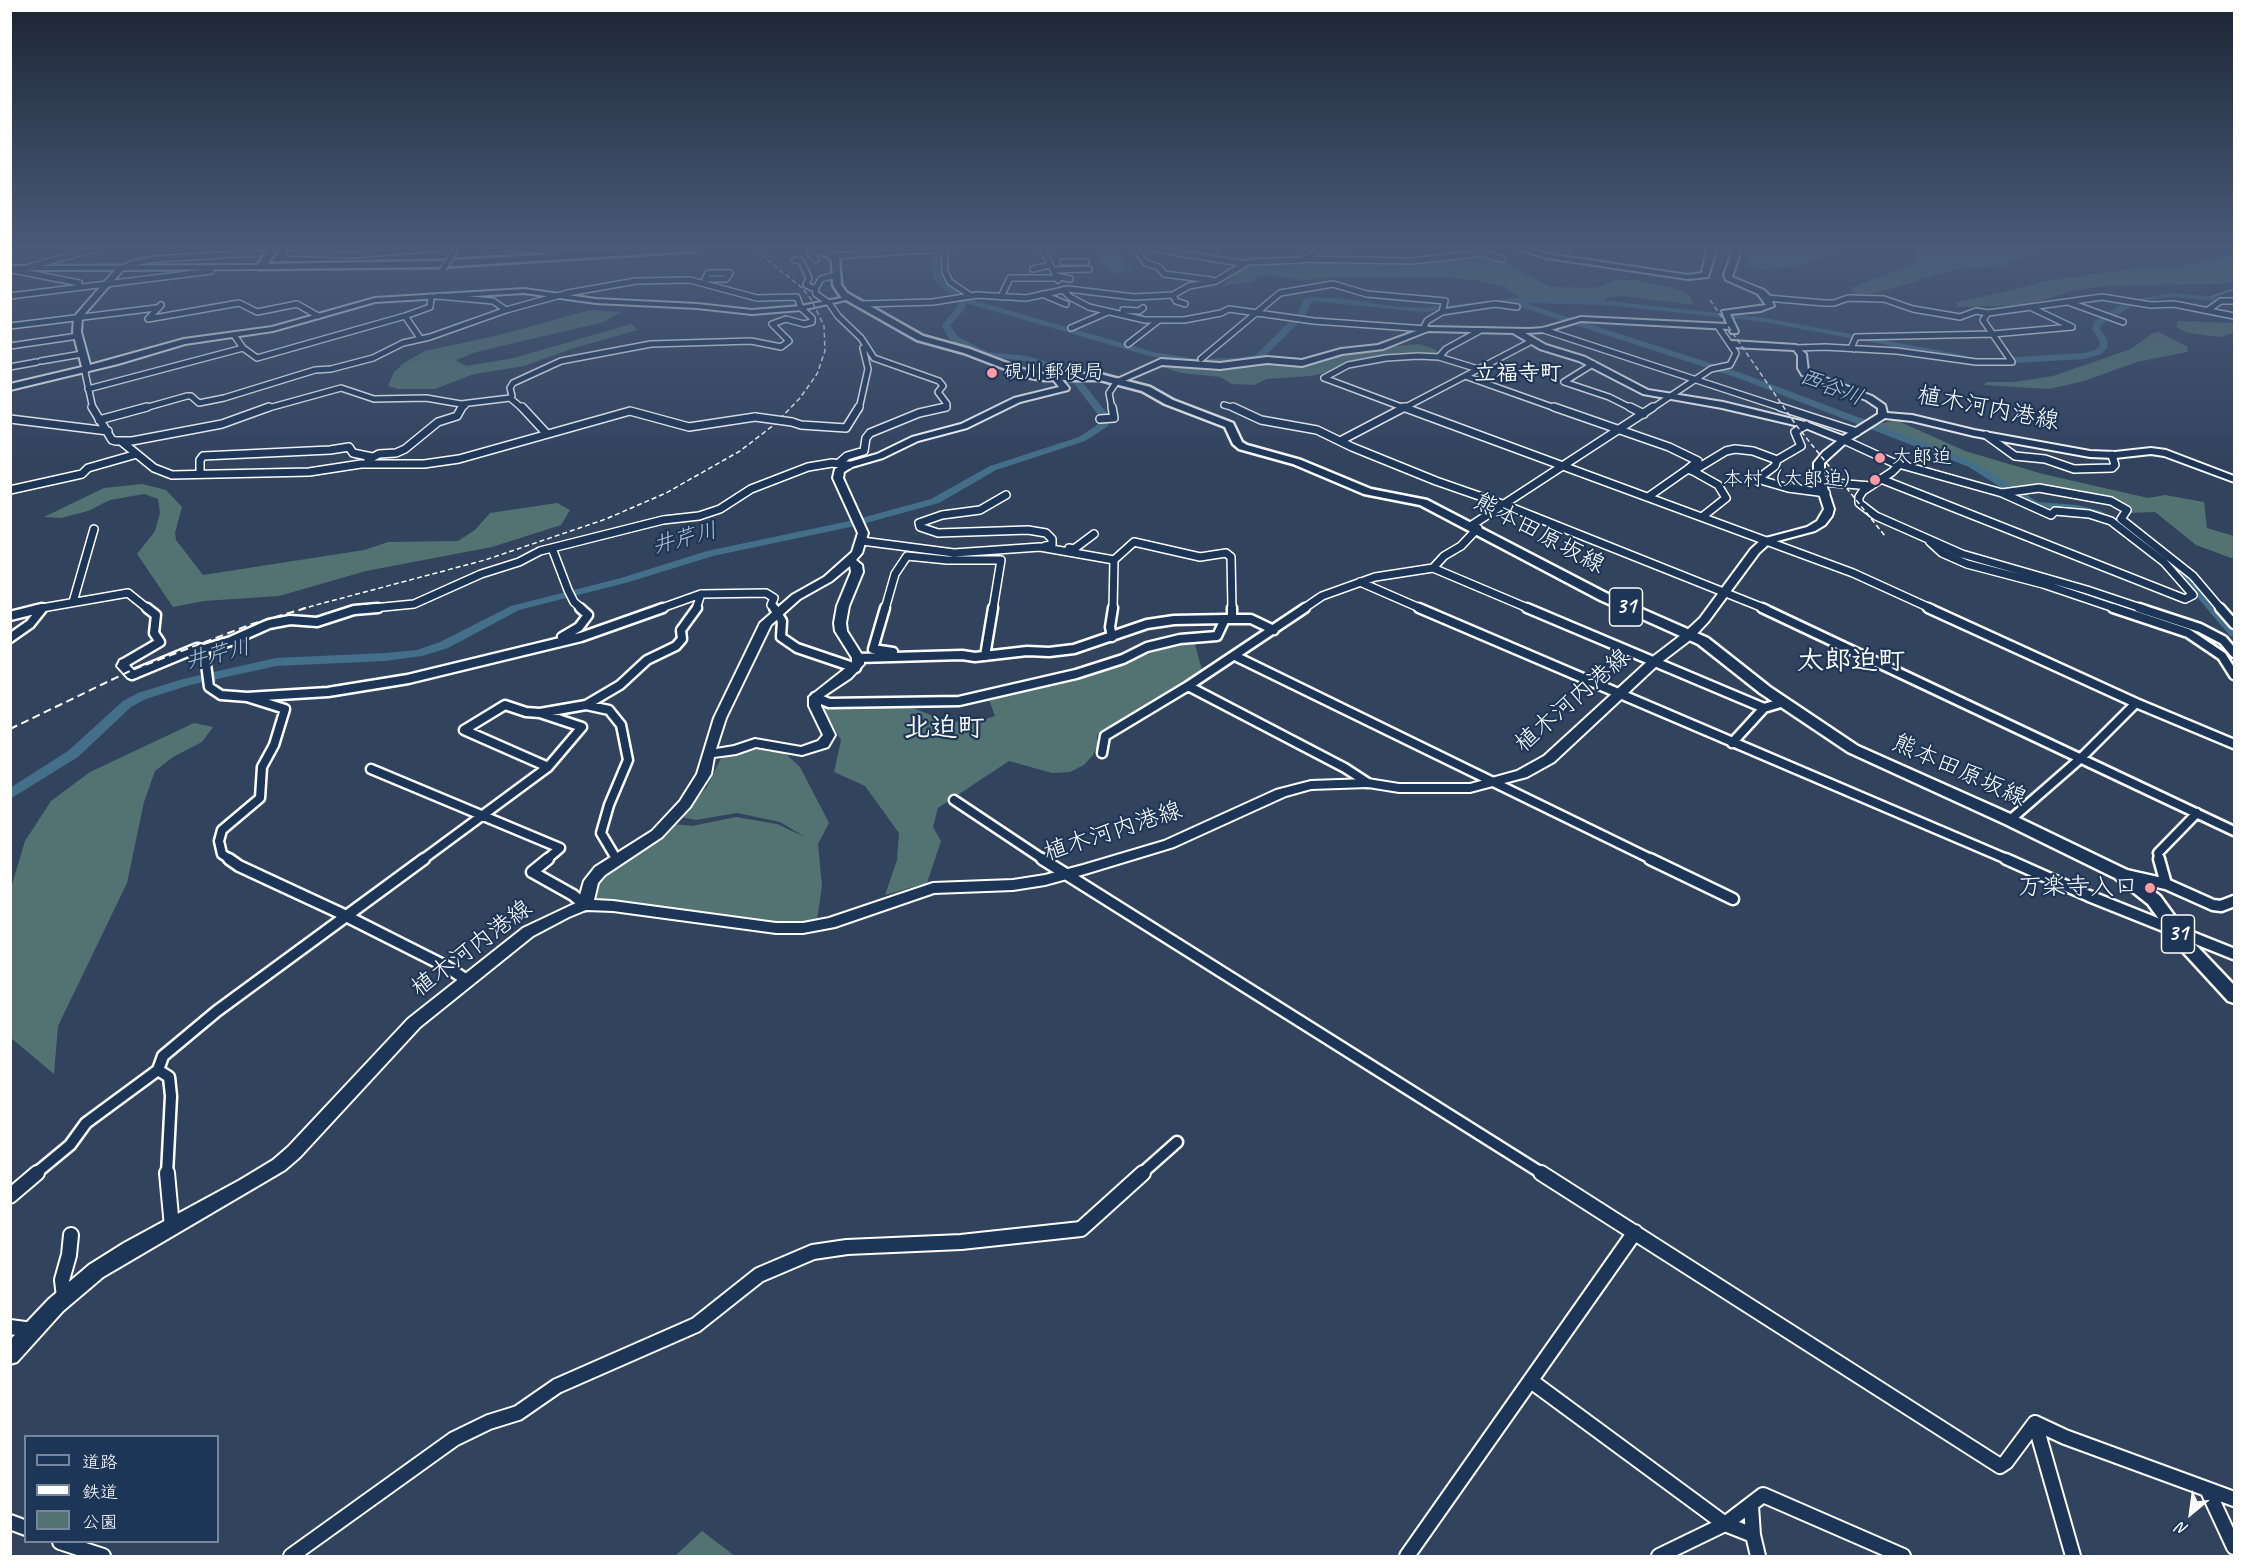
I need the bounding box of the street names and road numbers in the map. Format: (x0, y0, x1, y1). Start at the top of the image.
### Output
street label: 植木河内港線 (1915, 381, 2061, 437)
street label: 熊本田原坂線 (1469, 487, 1609, 581)
road number: 31 (1610, 588, 1642, 626)
street label: 植木河内港線 (1509, 643, 1637, 759)
street label: 熊本田原坂線 (1887, 729, 2031, 813)
street label: 植木河内港線 (1040, 796, 1186, 868)
street label: 植木河内港線 (406, 894, 538, 1004)
road number: 31 (2162, 915, 2194, 953)

